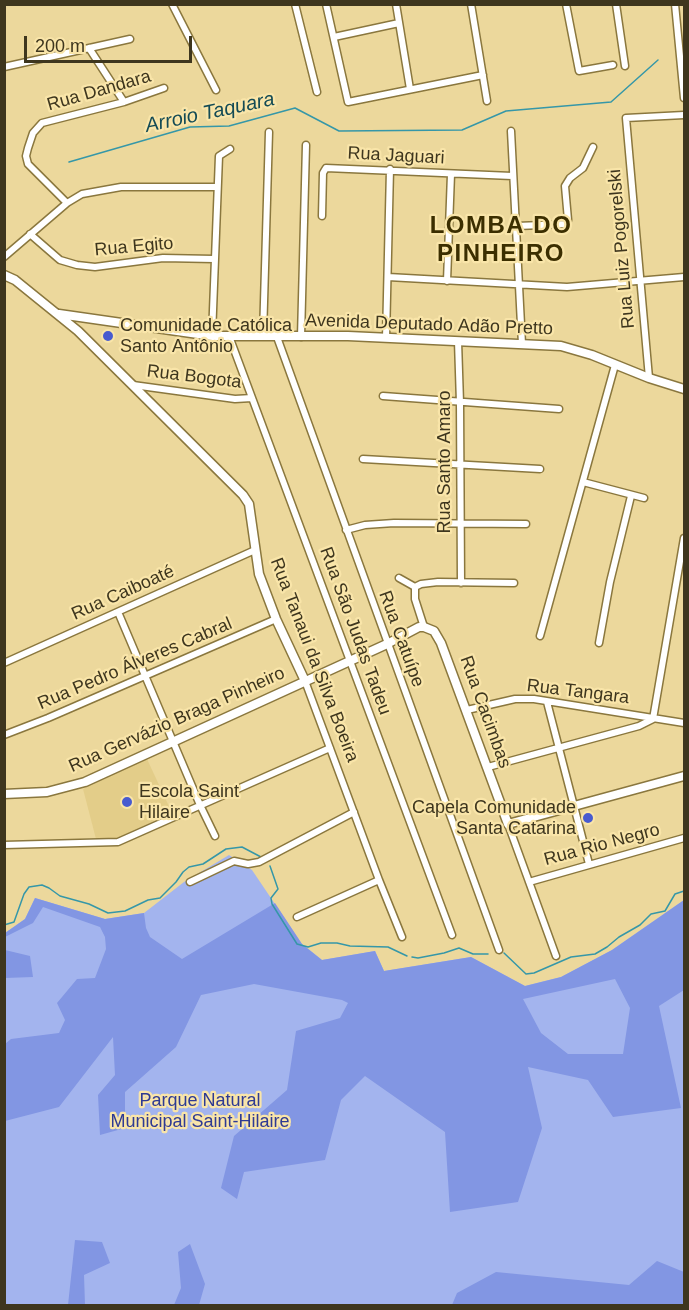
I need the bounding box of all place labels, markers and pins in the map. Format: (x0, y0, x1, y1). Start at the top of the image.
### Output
place label: Comunidade Católica Santo Antônio (120, 315, 292, 358)
marker: Comunidade Católica Santo Antônio (101, 329, 115, 343)
place label: Escola Saint Hilaire (139, 781, 239, 824)
marker: Escola Saint Hilaire (120, 795, 134, 809)
place label: Capela Comunidade Santa Catarina (412, 797, 576, 840)
marker: Capela Comunidade Santa Catarina (581, 811, 595, 825)

